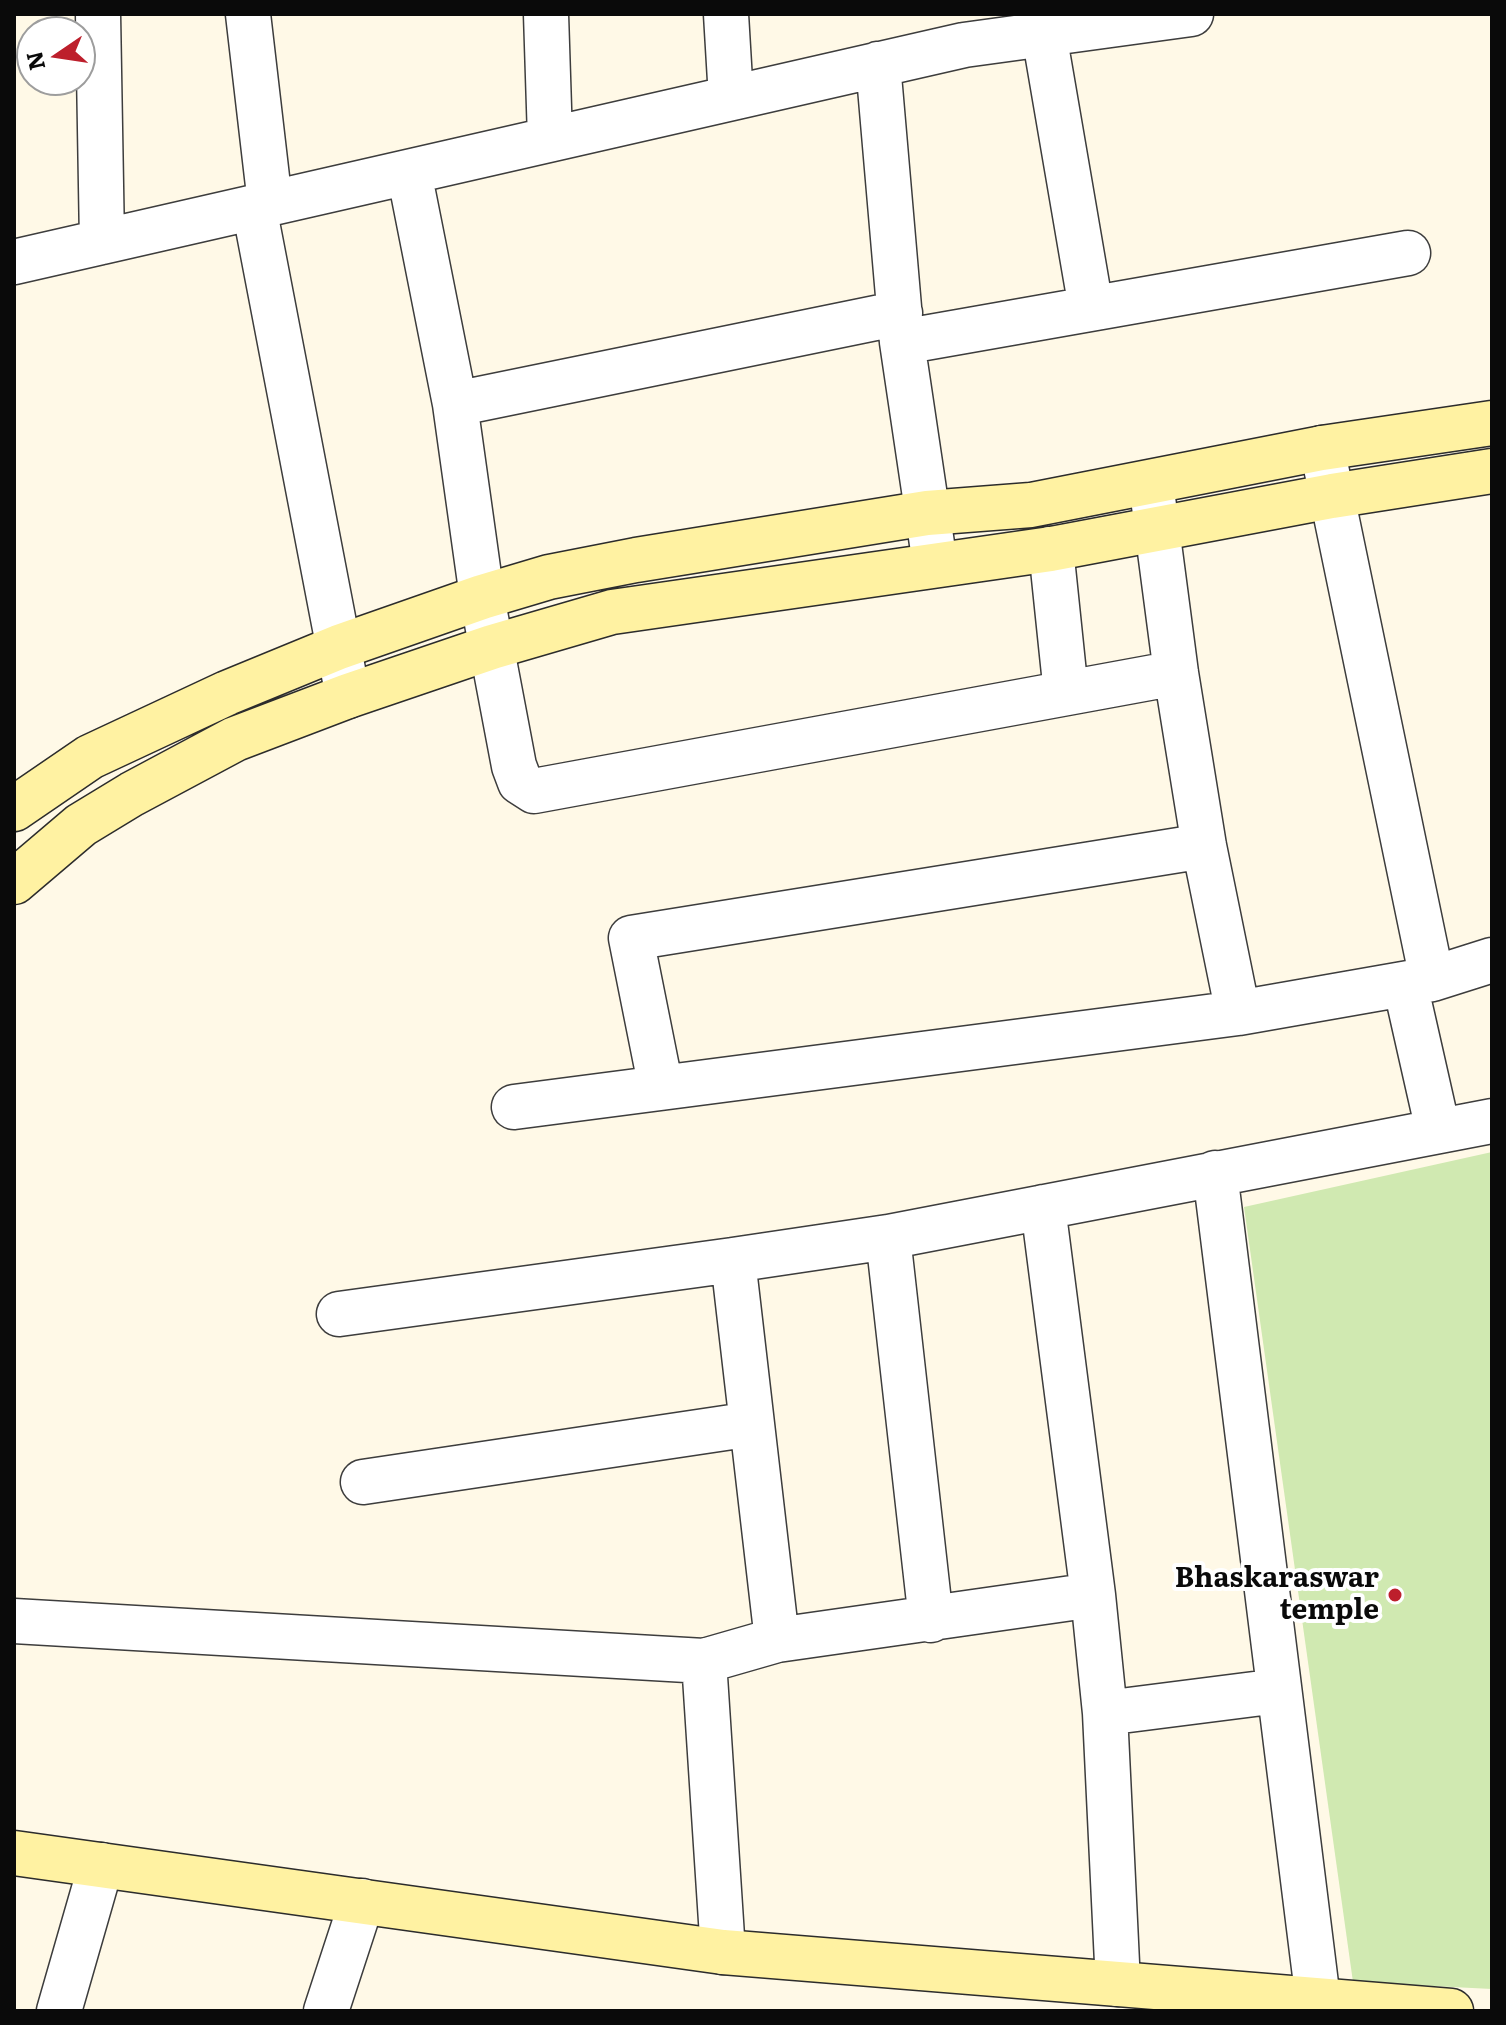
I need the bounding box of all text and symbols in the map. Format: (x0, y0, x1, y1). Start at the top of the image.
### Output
north arrow (16, 16, 96, 96)
text: N (16, 48, 52, 74)
place label: Bhaskaraswar temple (1175, 1562, 1379, 1628)
marker: Bhaskaraswar temple (1386, 1586, 1404, 1604)

